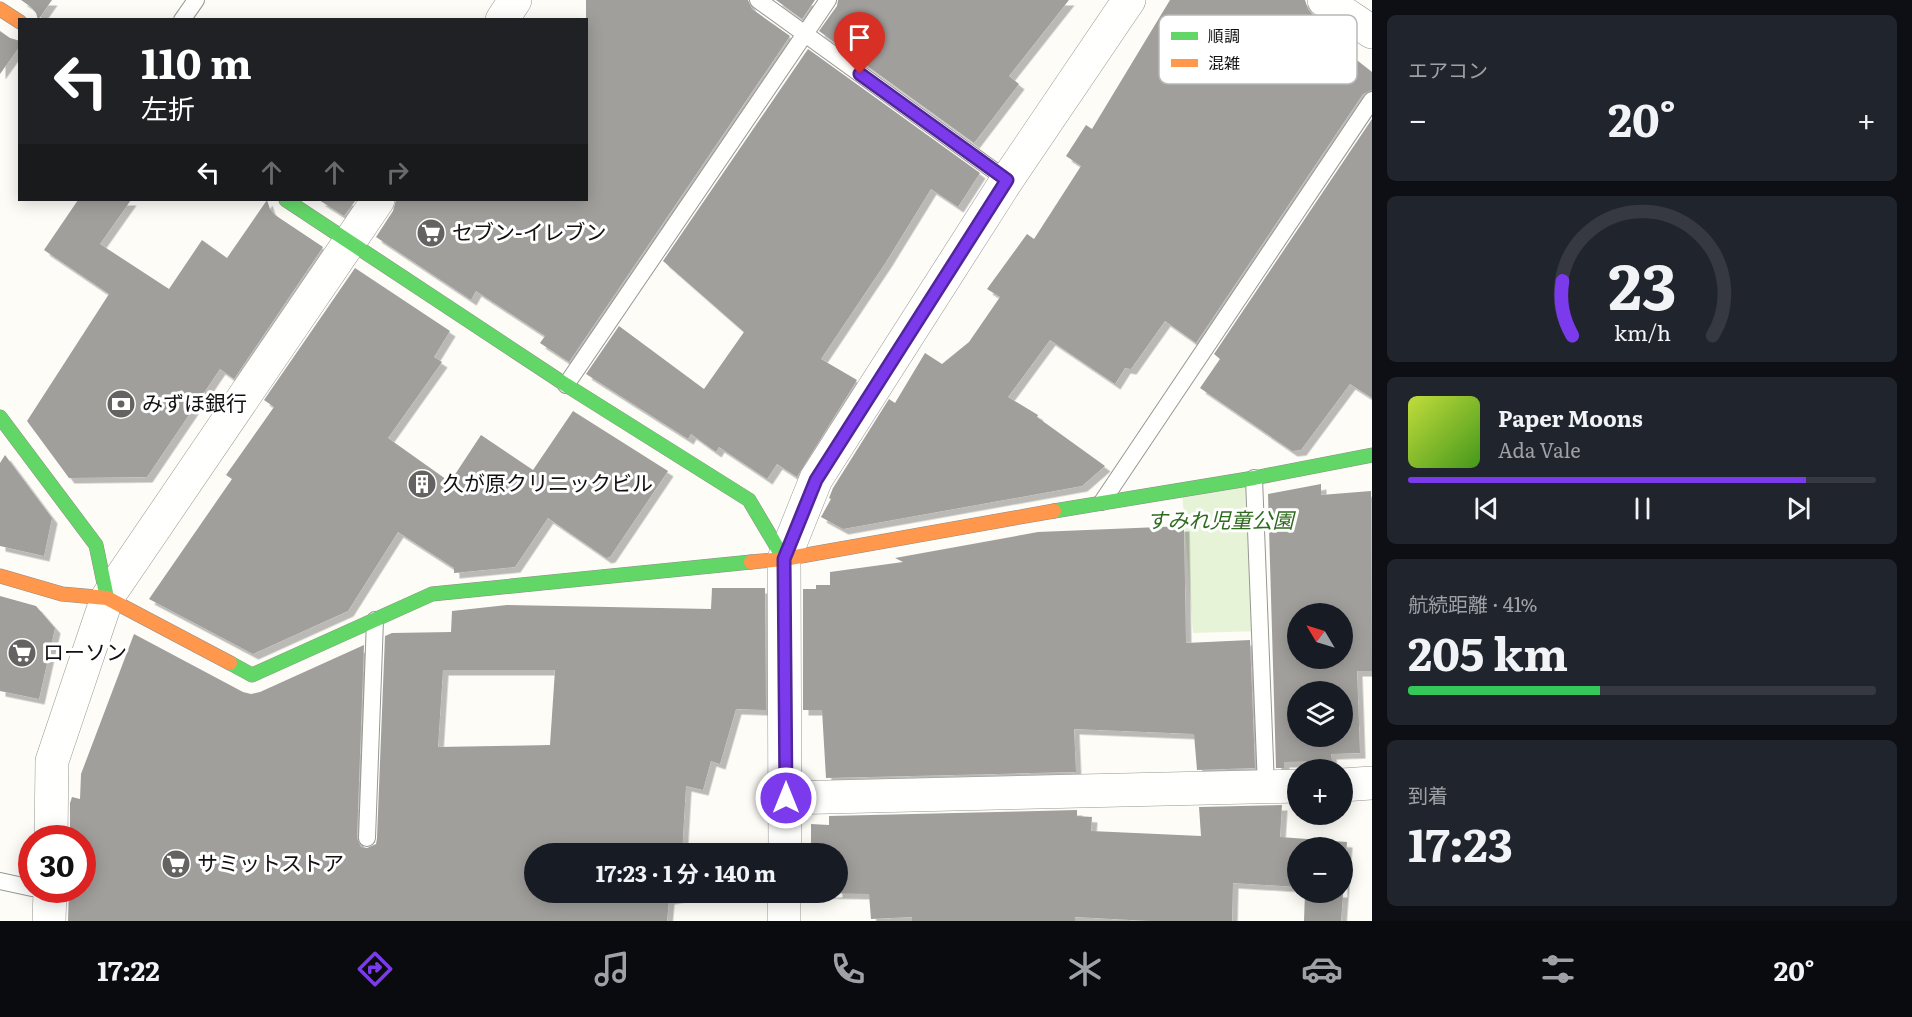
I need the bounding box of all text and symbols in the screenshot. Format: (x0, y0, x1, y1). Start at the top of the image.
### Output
pin (834, 12, 885, 74)
legend (1159, 15, 1357, 84)
icon: arrive (843, 21, 876, 54)
text: 順調 (1208, 23, 1240, 47)
text: 110 m (141, 30, 252, 92)
icon: left (42, 42, 120, 120)
text: 混雑 (1208, 50, 1240, 74)
text: エアコン (1408, 54, 1488, 84)
text: 20° (1608, 84, 1676, 151)
text: 左折 (141, 87, 195, 127)
text: − (1408, 93, 1427, 142)
text: + (1857, 93, 1876, 142)
icon: left (192, 156, 225, 189)
icon: ahead (255, 156, 288, 189)
icon: ahead (318, 156, 351, 189)
icon: right (381, 156, 414, 189)
place label: セブン-イレブン (452, 215, 606, 246)
supermarket icon: セブン-イレブン (415, 217, 447, 249)
text: 23 (1608, 237, 1676, 329)
text: km/h (1613, 317, 1671, 349)
place label: みずほ銀行 (142, 386, 247, 417)
bank icon: みずほ銀行 (105, 388, 137, 420)
text: Paper Moons (1498, 401, 1643, 434)
text: Ada Vale (1498, 434, 1581, 464)
place label: 久が原クリニックビル (443, 466, 653, 497)
building icon: 久が原クリニックビル (406, 468, 438, 500)
icon: previous (1470, 492, 1503, 525)
icon: pause (1626, 492, 1659, 525)
icon: next (1782, 492, 1815, 525)
park label: すみれ児童公園 (1147, 503, 1296, 534)
text: 航続距離 · 41% (1408, 588, 1538, 618)
north arrow (1287, 603, 1353, 669)
map controls (1287, 603, 1353, 903)
text: 205 km (1408, 618, 1568, 685)
place label: ローソン (43, 635, 127, 666)
supermarket icon: ローソン (6, 637, 38, 669)
button: layers (1287, 681, 1353, 747)
button: + (1287, 759, 1353, 825)
position arrow (754, 766, 818, 830)
text: 到着 (1408, 779, 1448, 809)
text: 17:23 (1408, 809, 1513, 876)
speed limit sign: 30 (18, 825, 96, 903)
button: − (1287, 837, 1353, 903)
place label: サミットストア (197, 846, 344, 877)
supermarket icon: サミットストア (160, 848, 192, 880)
text: 17:23 · 1 分 · 140 m (596, 856, 776, 889)
icon: directions (354, 948, 396, 990)
icon: music (591, 948, 633, 990)
icon: phone (827, 948, 869, 990)
icon: climate (1064, 948, 1106, 990)
icon: car (1301, 948, 1343, 990)
icon: filters (1537, 948, 1579, 990)
text: 17:22 (97, 949, 160, 989)
text: 20° (1774, 949, 1815, 989)

